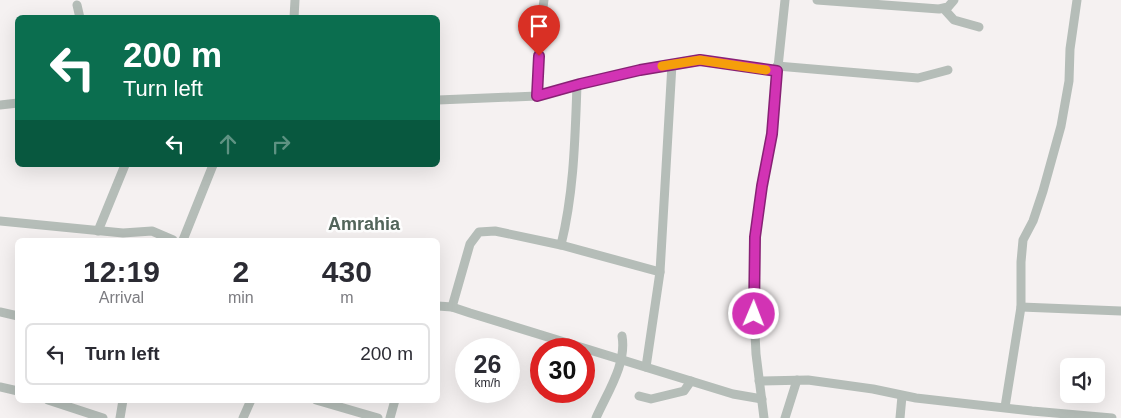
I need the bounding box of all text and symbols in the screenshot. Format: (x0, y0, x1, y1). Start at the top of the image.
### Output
pin (518, 5, 560, 56)
icon: arrive (525, 12, 553, 40)
icon: left (40, 35, 105, 100)
text: 200 m (123, 35, 222, 74)
text: Turn left (123, 76, 203, 101)
icon: left (161, 130, 189, 158)
icon: ahead (214, 130, 242, 158)
icon: right (267, 130, 295, 158)
district label: Amrahia (328, 214, 401, 234)
text: 12:19 (83, 255, 160, 288)
text: 2 (232, 255, 249, 288)
text: 430 (322, 255, 372, 288)
position arrow (727, 287, 779, 339)
text: Arrival (99, 289, 144, 306)
text: min (228, 289, 254, 306)
text: m (340, 289, 353, 306)
speed limit sign: 30 (530, 338, 595, 403)
icon: left (42, 340, 70, 368)
text: Turn left (85, 343, 160, 364)
text: 200 m (360, 343, 413, 364)
text: 26 (474, 350, 501, 378)
map controls (1060, 358, 1105, 403)
button: sound (1060, 358, 1105, 403)
text: km/h (474, 376, 501, 390)

